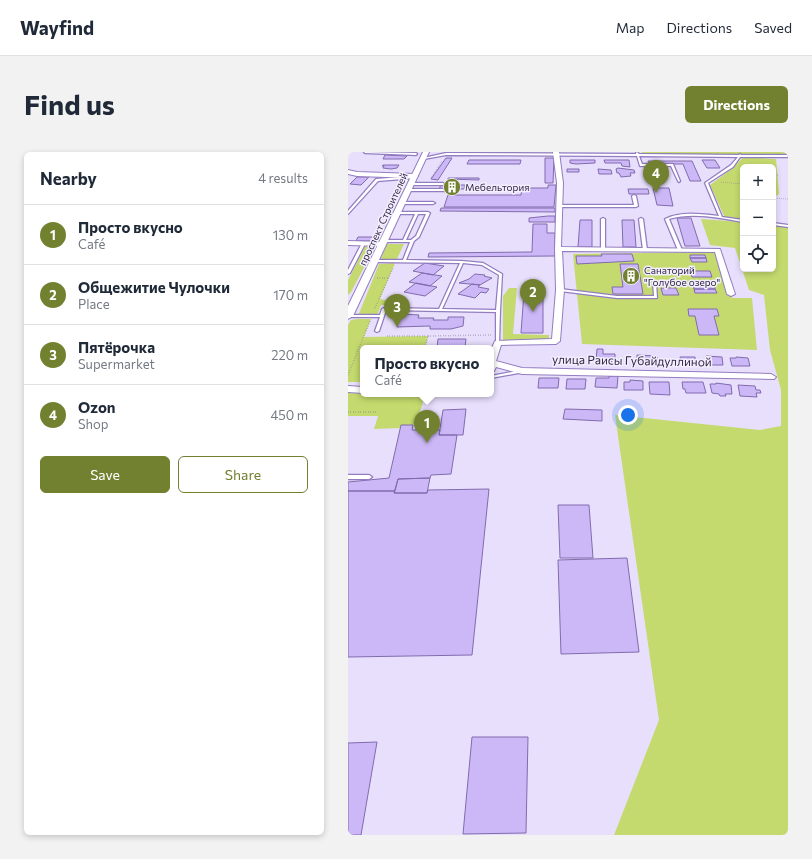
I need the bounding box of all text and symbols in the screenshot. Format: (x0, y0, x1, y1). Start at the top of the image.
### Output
text: Wayfind (20, 16, 94, 39)
text: Map (616, 19, 645, 36)
text: Directions (667, 19, 732, 36)
text: Saved (754, 19, 792, 36)
button: Directions (685, 86, 788, 123)
text: Find us (24, 87, 115, 121)
pin: 4 (643, 160, 669, 193)
map controls (740, 164, 776, 272)
button: + (740, 164, 776, 200)
text: Nearby (40, 168, 97, 189)
text: 4 results (258, 170, 308, 186)
street label: проспект Строителей (356, 171, 410, 267)
building icon: Мебельтория (442, 177, 462, 197)
place label: Мебельтория (465, 181, 529, 193)
button: − (740, 200, 776, 236)
text: Просто вкусно (78, 218, 183, 236)
text: 1 (50, 227, 56, 243)
text: 130 m (273, 227, 308, 243)
text: Café (78, 236, 105, 252)
button: locate (740, 236, 776, 272)
place label: Санаторий "Голубое озеро" (644, 264, 721, 288)
building icon: Санаторий "Голубое озеро" (621, 266, 641, 286)
text: Общежитие Чулочки (78, 278, 230, 296)
pin: 2 (520, 279, 546, 312)
text: 2 (49, 287, 57, 303)
text: 170 m (273, 287, 308, 303)
pin: 3 (384, 294, 410, 327)
text: Place (78, 296, 110, 312)
text: Пятёрочка (78, 338, 155, 356)
popup (360, 345, 494, 397)
text: 3 (49, 347, 57, 363)
text: 220 m (271, 347, 308, 363)
street label: улица Раисы Губайдуллиной (552, 352, 712, 368)
text: Просто вкусно (375, 354, 479, 372)
text: Supermarket (78, 356, 155, 372)
text: Café (375, 372, 402, 388)
text: Ozon (78, 398, 116, 416)
your location (618, 405, 638, 425)
text: 4 (49, 407, 57, 423)
text: 450 m (270, 407, 308, 423)
pin: 1 (414, 410, 440, 443)
text: Shop (78, 416, 109, 432)
button: Save (40, 456, 170, 493)
button: Share (178, 456, 308, 493)

